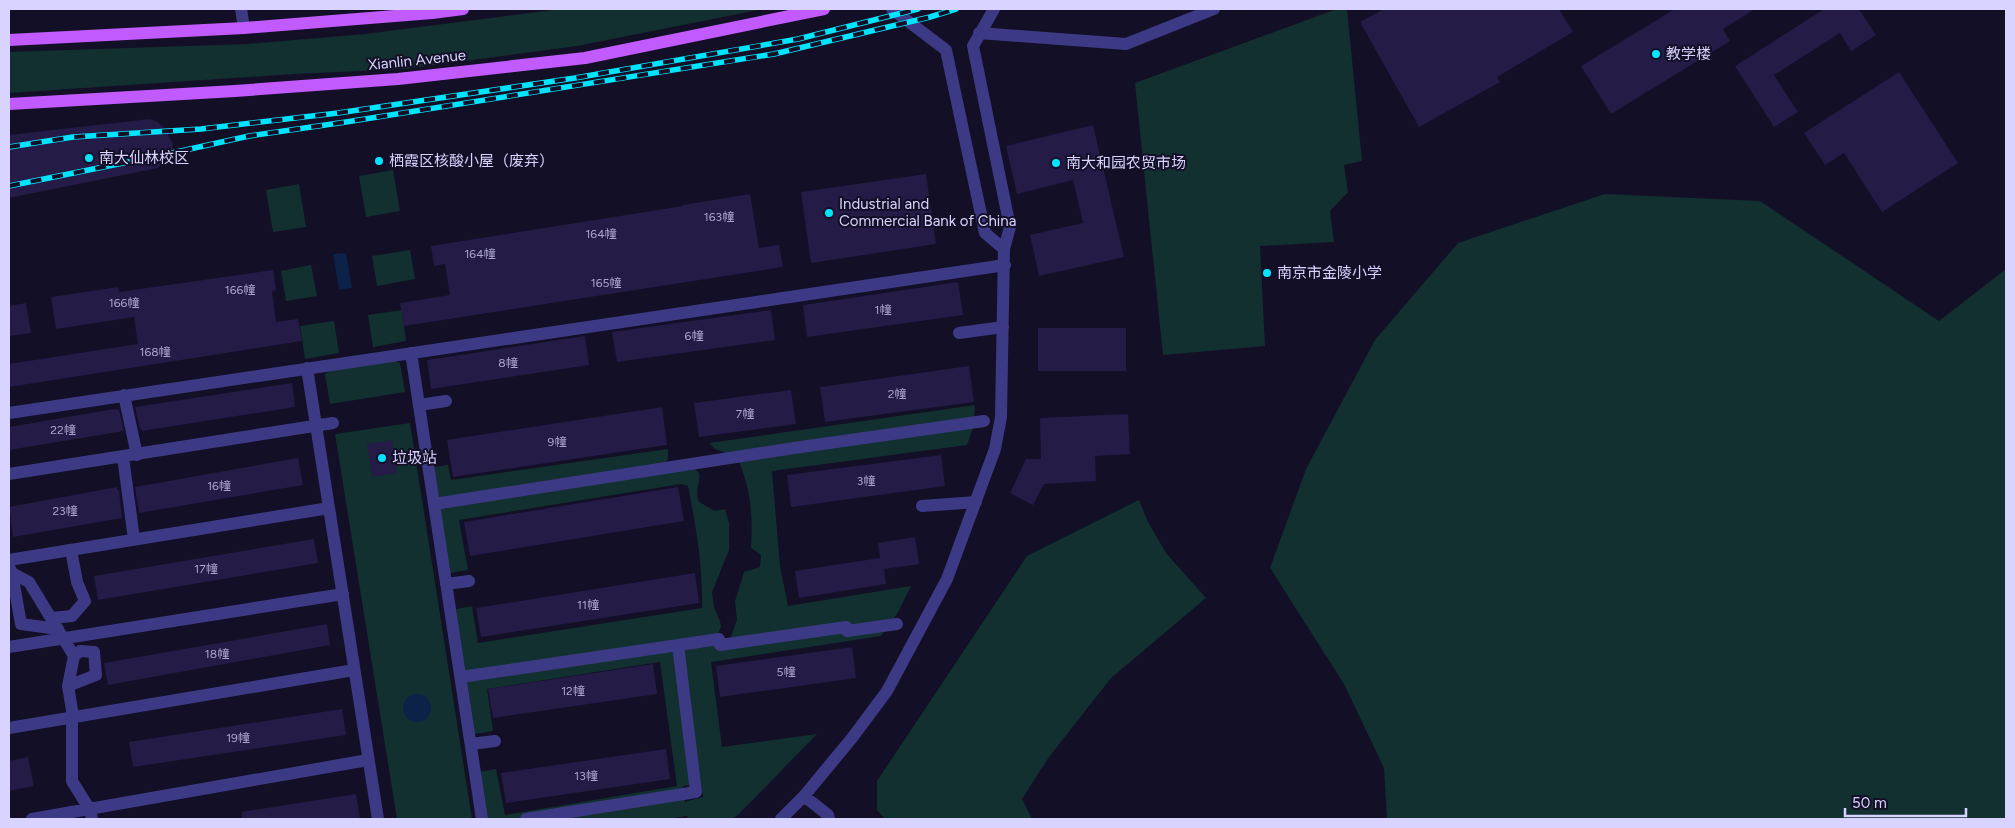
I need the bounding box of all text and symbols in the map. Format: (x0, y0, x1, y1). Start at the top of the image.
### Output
place label: 教学楼 (1666, 45, 1711, 63)
street label: Xianlin Avenue (367, 46, 467, 74)
marker: 教学楼 (1650, 48, 1662, 60)
place label: 南大仙林校区 (99, 149, 189, 167)
marker: 南大仙林校区 (83, 152, 95, 164)
place label: 栖霞区核酸小屋（废弃） (389, 152, 554, 170)
place label: 南大和园农贸市场 (1066, 154, 1186, 172)
marker: 栖霞区核酸小屋（废弃） (373, 155, 385, 167)
marker: 南大和园农贸市场 (1050, 157, 1062, 169)
place label: Industrial and Commercial Bank of China (839, 195, 1016, 230)
marker: Industrial and Commercial Bank of China (823, 207, 835, 219)
house number: 163幢 (704, 210, 734, 224)
house number: 164幢 (585, 227, 617, 241)
house number: 164幢 (464, 247, 496, 261)
place label: 南京市金陵小学 (1277, 264, 1382, 282)
marker: 南京市金陵小学 (1261, 267, 1273, 279)
house number: 165幢 (591, 276, 621, 290)
house number: 166幢 (225, 283, 255, 297)
house number: 166幢 (109, 296, 139, 310)
house number: 1幢 (875, 303, 891, 317)
house number: 6幢 (685, 329, 703, 343)
house number: 168幢 (139, 345, 171, 359)
house number: 8幢 (498, 356, 518, 370)
house number: 2幢 (888, 387, 906, 401)
house number: 7幢 (736, 407, 754, 421)
house number: 22幢 (50, 423, 76, 437)
house number: 9幢 (548, 435, 566, 449)
place label: 垃圾站 (392, 449, 437, 467)
marker: 垃圾站 (376, 452, 388, 464)
house number: 3幢 (857, 474, 875, 488)
house number: 16幢 (207, 479, 231, 493)
house number: 23幢 (52, 504, 78, 518)
house number: 17幢 (194, 562, 218, 576)
house number: 11幢 (577, 598, 599, 612)
house number: 18幢 (205, 647, 229, 661)
house number: 5幢 (777, 665, 795, 679)
house number: 12幢 (561, 684, 585, 698)
house number: 19幢 (226, 731, 250, 745)
house number: 13幢 (574, 769, 598, 783)
scale bar (1845, 786, 1966, 818)
text: 50 m (1852, 794, 1887, 812)

